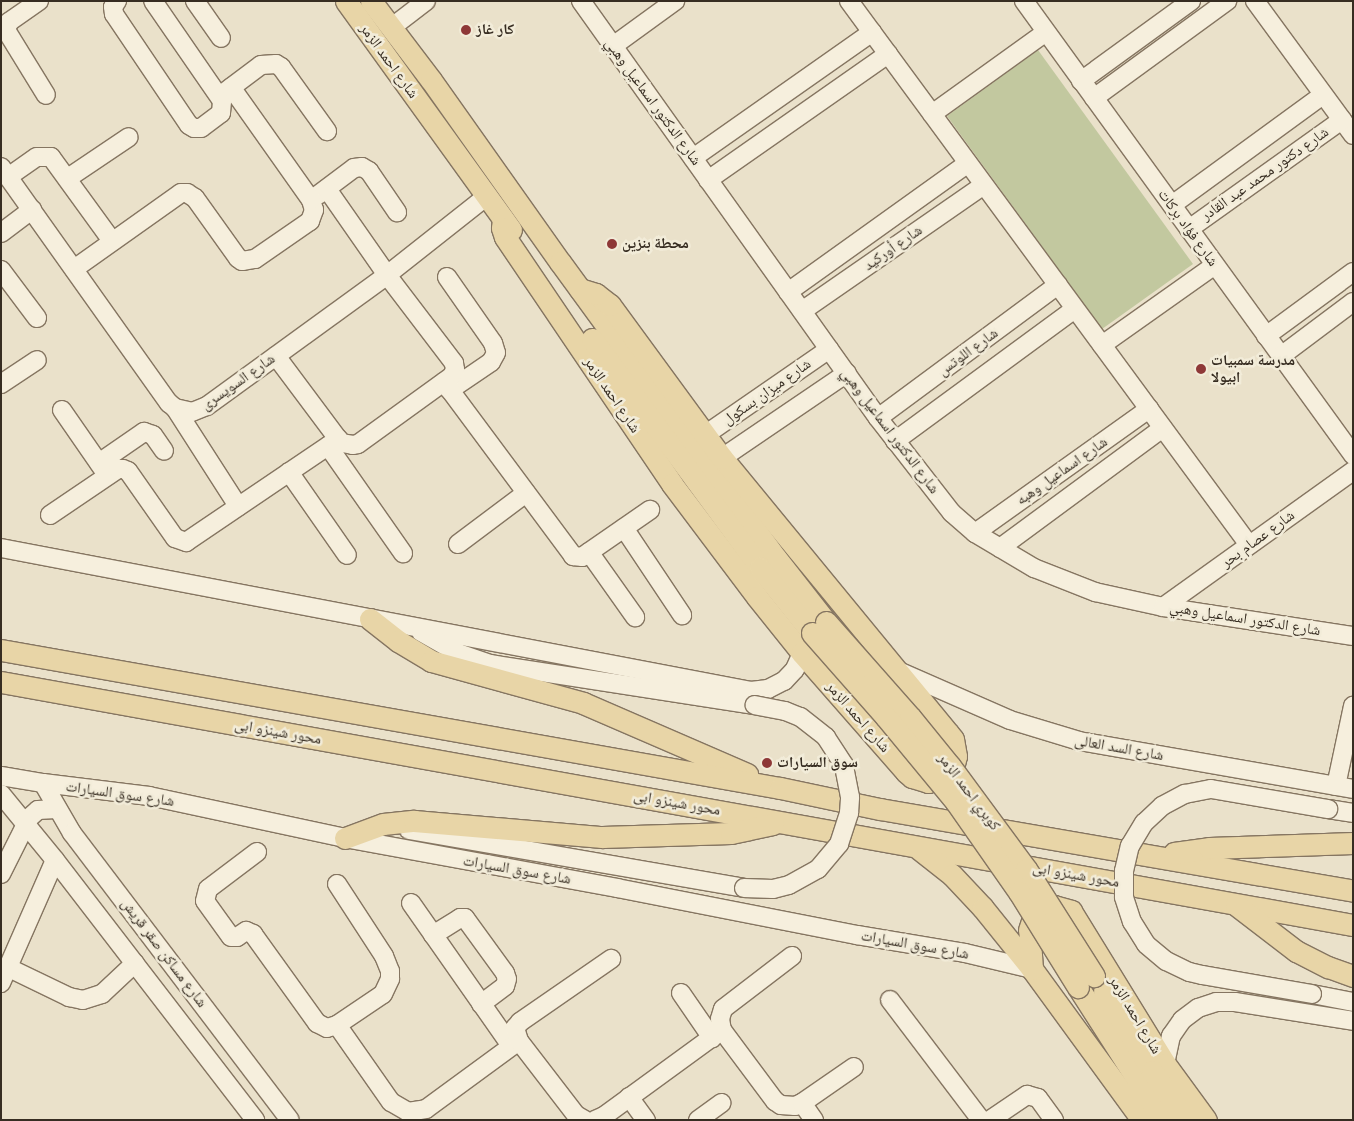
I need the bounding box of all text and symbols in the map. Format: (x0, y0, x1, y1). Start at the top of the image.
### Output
street label: شارع احمد الزمر (356, 20, 422, 102)
place label: كار غاز (476, 21, 514, 39)
marker: كار غاز (460, 24, 472, 36)
street label: شارع الدكتور اسماعيل وهبي (601, 35, 705, 169)
street label: شارع دكتور محمد عبد القادر (1198, 123, 1332, 225)
street label: شارع فؤاد بركات (1154, 186, 1222, 270)
street label: شارع أوركيد (860, 221, 926, 275)
place label: محطة بنزين (622, 235, 689, 253)
marker: محطة بنزين (606, 238, 618, 250)
street label: شارع اللوتس (934, 324, 1002, 380)
street label: شارع السويسرى (197, 350, 279, 414)
place label: مدرسة سمبيات ابيولا (1211, 351, 1295, 386)
street label: شارع احمد الزمر (580, 353, 644, 437)
street label: شارع ميزان بسكول (719, 355, 815, 429)
marker: مدرسة سمبيات ابيولا (1195, 363, 1207, 375)
street label: شارع الدكتور اسماعيل وهبي (837, 365, 943, 497)
street label: شارع اسماعيل وهبه (1013, 433, 1111, 509)
street label: شارع عصام بحر (1218, 506, 1298, 572)
street label: شارع الدكتور اسماعيل وهبي (1168, 598, 1322, 640)
street label: شارع احمد الزمر (822, 678, 894, 756)
street label: محور شينزو ابى (233, 716, 323, 748)
street label: شارع السد العالى (1073, 731, 1165, 765)
street label: كوبري احمد الزمر (934, 750, 1004, 834)
place label: سوق السيارات (777, 754, 858, 772)
marker: سوق السيارات (761, 757, 773, 769)
street label: شارع سوق السيارات (65, 777, 175, 811)
street label: محور شينزو ابى (632, 787, 722, 819)
street label: شارع سوق السيارات (462, 852, 572, 888)
street label: محور شينزو ابى (1031, 859, 1121, 891)
street label: شارع مساكن صقر قريش (117, 895, 211, 1011)
street label: شارع سوق السيارات (860, 927, 970, 963)
street label: شارع احمد الزمر (1105, 973, 1165, 1057)

